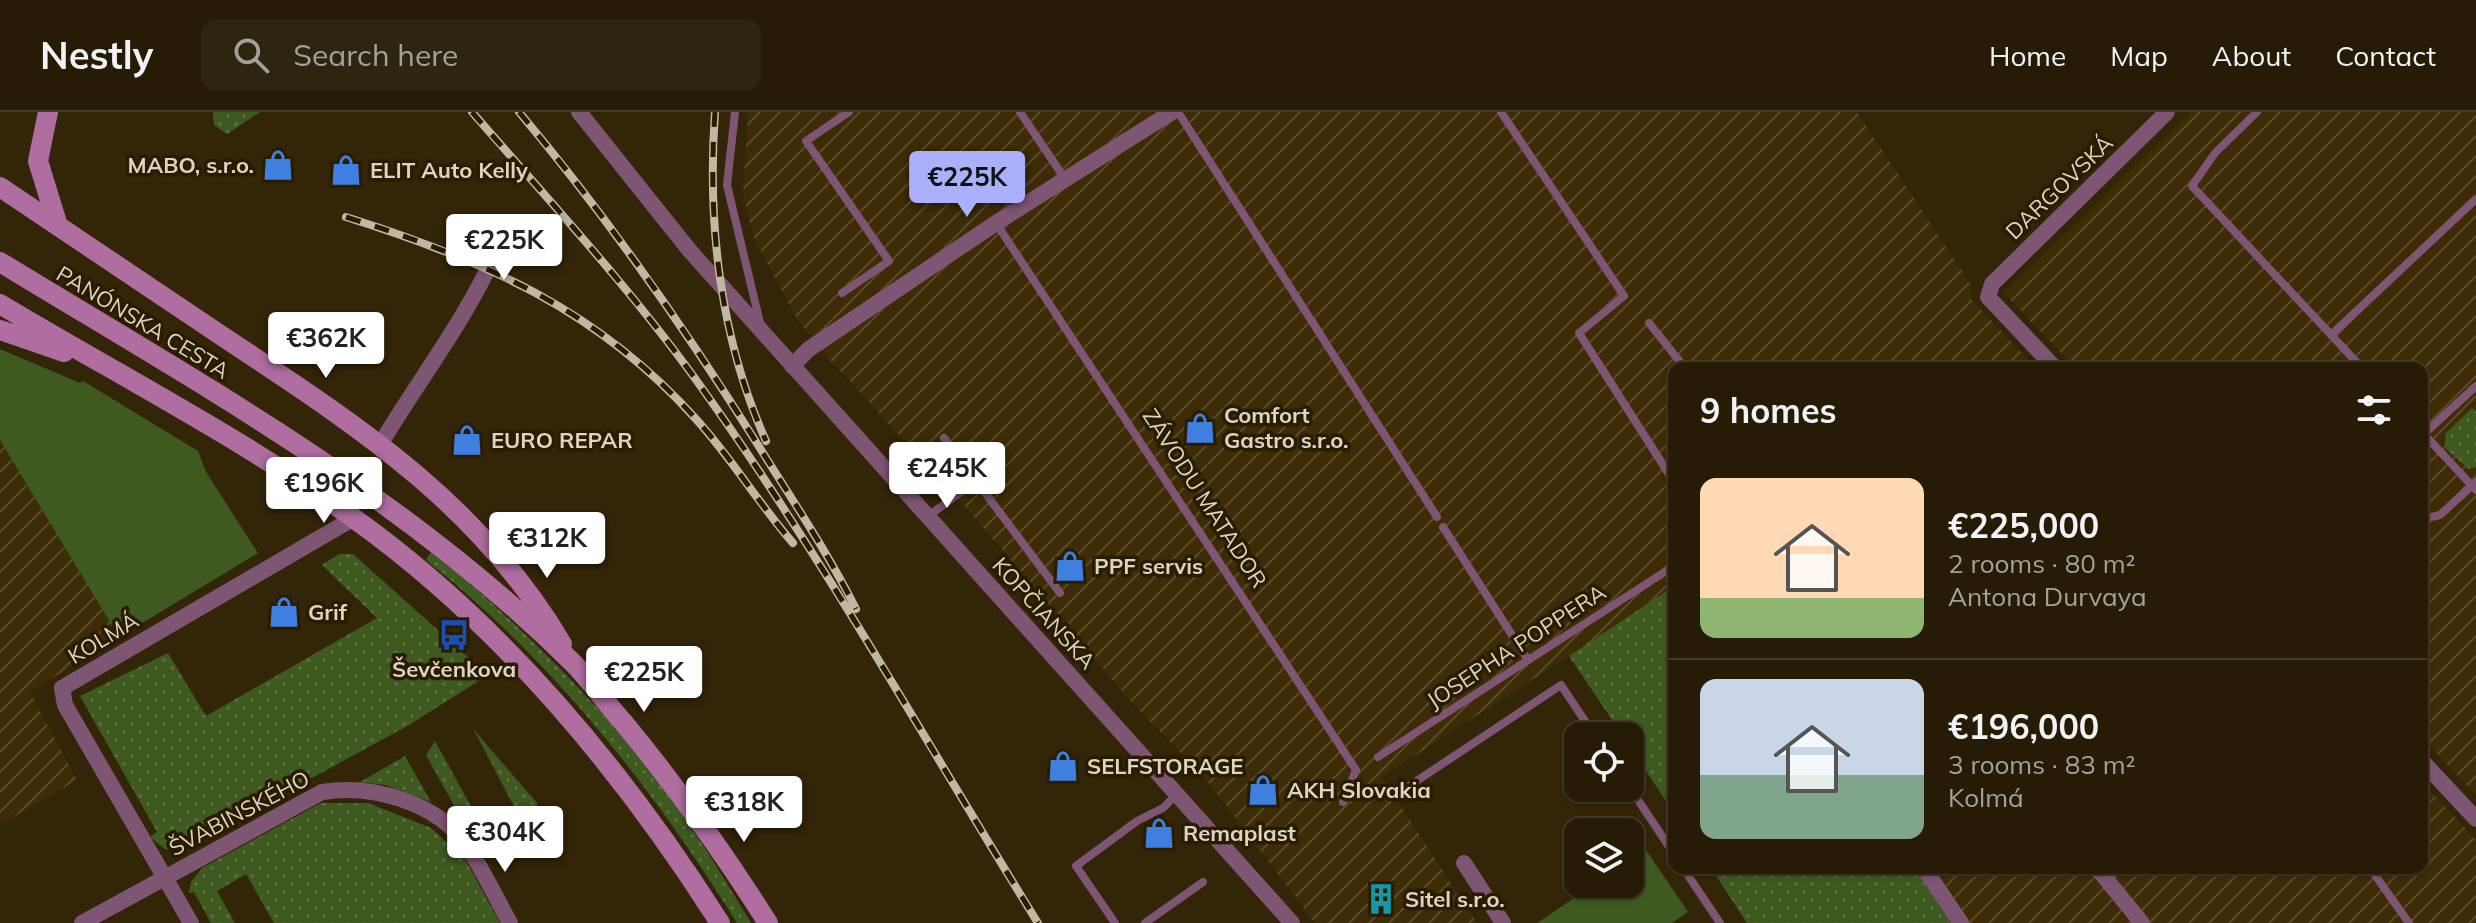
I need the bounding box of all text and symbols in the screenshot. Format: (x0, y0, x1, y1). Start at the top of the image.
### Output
search box (201, 19, 761, 91)
text: Nestly (40, 31, 153, 79)
icon: search (229, 33, 273, 77)
text: Search here (293, 36, 458, 74)
text: Home (1989, 38, 2066, 73)
text: Map (2110, 38, 2168, 73)
text: About (2212, 38, 2291, 73)
text: Contact (2335, 38, 2436, 73)
street label: DARGOVSKÁ (1999, 129, 2119, 245)
shop icon: MABO, s.r.o. (261, 148, 295, 182)
place label: MABO, s.r.o. (128, 151, 254, 179)
pin: €225K (911, 151, 1023, 219)
shop icon: ELIT Auto Kelly (329, 153, 363, 187)
place label: ELIT Auto Kelly (370, 156, 528, 184)
text: €225K (927, 160, 1007, 193)
pin: €225K (448, 214, 560, 282)
text: €225K (464, 223, 544, 256)
street label: PANÓNSKA CESTA (52, 259, 234, 385)
pin: €362K (270, 312, 382, 380)
text: €362K (286, 321, 366, 354)
icon: filters (2352, 388, 2396, 432)
text: 9 homes (1700, 389, 1837, 432)
place label: Comfort Gastro s.r.o. (1224, 401, 1348, 454)
street label: ZÁVODU MATADOR (1137, 403, 1273, 593)
shop icon: Comfort Gastro s.r.o. (1183, 411, 1217, 445)
shop icon: EURO REPAR (450, 423, 484, 457)
place label: EURO REPAR (491, 426, 633, 454)
pin: €245K (891, 442, 1003, 510)
text: €245K (907, 451, 987, 484)
pin: €196K (268, 457, 380, 525)
text: €196K (284, 466, 364, 499)
text: €225,000 (1948, 504, 2099, 547)
icon: home (1764, 510, 1860, 606)
pin: €312K (491, 512, 603, 580)
text: €312K (507, 521, 587, 554)
text: 2 rooms · 80 m² (1948, 547, 2135, 580)
shop icon: PPF servis (1053, 549, 1087, 583)
street label: KOPČIANSKA (986, 551, 1102, 675)
place label: PPF servis (1094, 552, 1203, 580)
street label: JOSEPHA POPPERA (1421, 578, 1611, 714)
text: Antona Durvaya (1948, 580, 2147, 613)
shop icon: Grif (267, 595, 301, 629)
place label: Grif (308, 598, 348, 626)
street label: KOLMÁ (63, 606, 143, 670)
bus stop icon: Ševčenkova (437, 618, 471, 652)
pin: €225K (588, 646, 700, 714)
place label: Ševčenkova (392, 655, 516, 683)
text: €225K (604, 655, 684, 688)
text: €196,000 (1948, 705, 2099, 748)
icon: home (1764, 711, 1860, 807)
map controls (1564, 722, 1644, 898)
button: locate (1564, 722, 1644, 802)
text: 3 rooms · 83 m² (1948, 748, 2135, 781)
shop icon: SELFSTORAGE (1046, 749, 1080, 783)
place label: SELFSTORAGE (1087, 752, 1243, 780)
street label: ŠVABINSKÉHO (164, 764, 314, 862)
shop icon: AKH Slovakia (1246, 773, 1280, 807)
pin: €318K (688, 776, 800, 844)
place label: AKH Slovakia (1287, 776, 1431, 804)
text: Kolmá (1948, 781, 2024, 814)
text: €318K (704, 785, 784, 818)
pin: €304K (449, 806, 561, 874)
text: €304K (465, 815, 545, 848)
shop icon: Remaplast (1142, 816, 1176, 850)
button: layers (1564, 818, 1644, 898)
place label: Remaplast (1183, 819, 1296, 847)
building icon: Sitel s.r.o. (1364, 882, 1398, 916)
place label: Sitel s.r.o. (1405, 885, 1505, 913)

